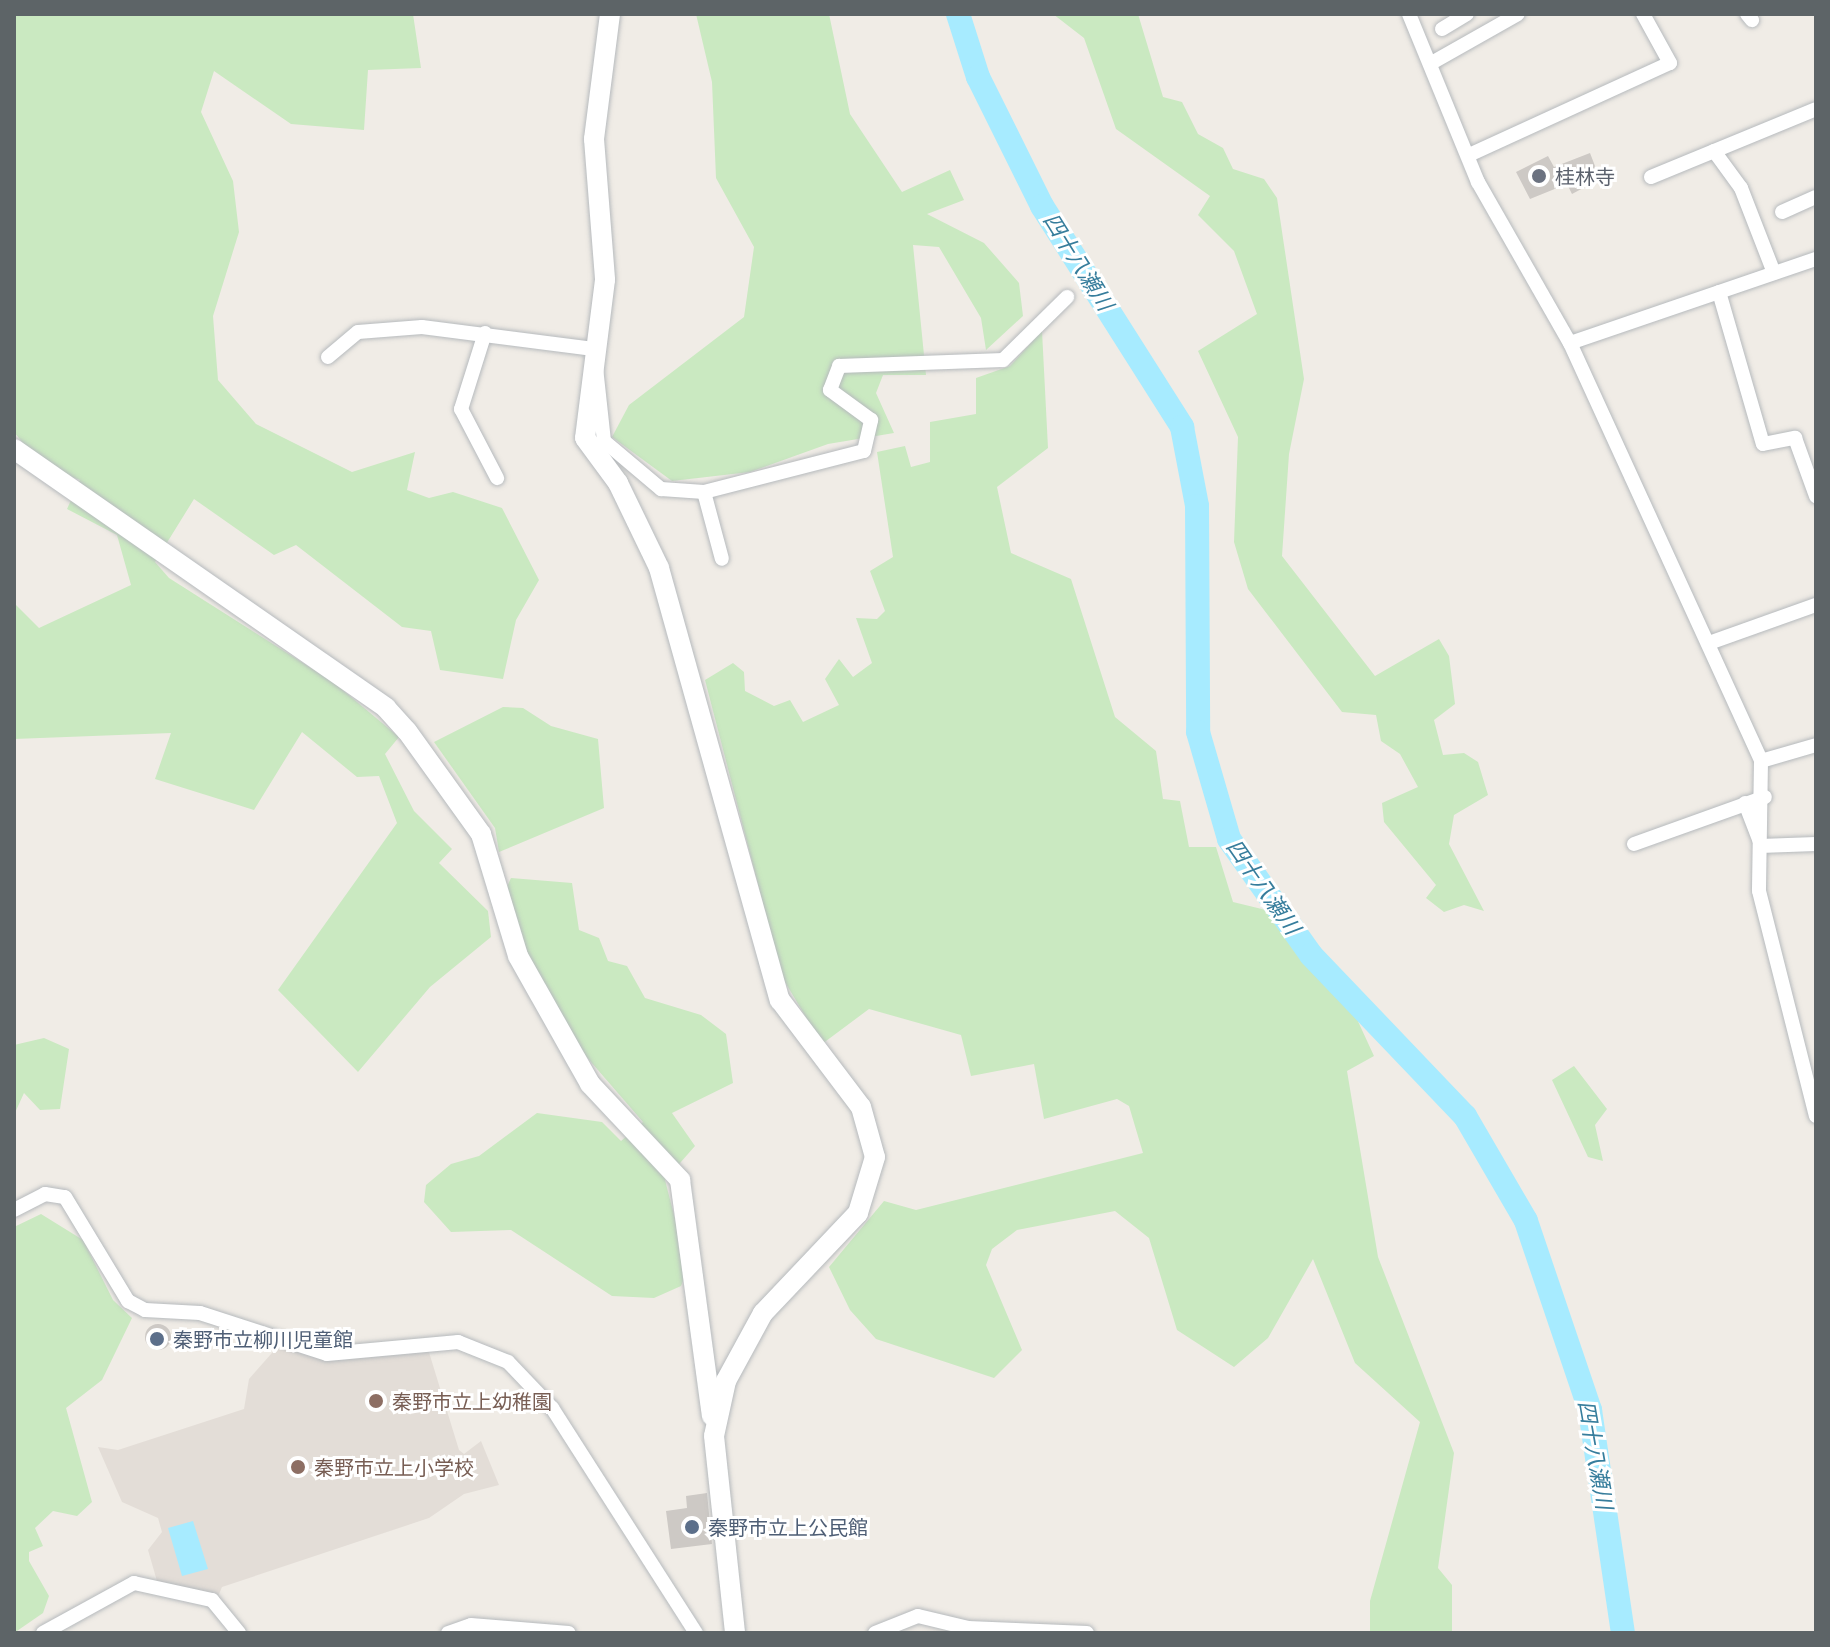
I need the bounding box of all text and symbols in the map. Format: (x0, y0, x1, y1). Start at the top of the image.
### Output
place label: 桂林寺 (1555, 164, 1615, 188)
marker: 桂林寺 (1530, 167, 1548, 185)
water label: 四十八瀬川 (1038, 208, 1118, 316)
water label: 四十八瀬川 (1221, 834, 1305, 940)
place label: 秦野市立柳川児童館 (173, 1327, 353, 1351)
marker: 秦野市立柳川児童館 (148, 1330, 166, 1348)
place label: 秦野市立上幼稚園 (392, 1389, 552, 1413)
marker: 秦野市立上幼稚園 (367, 1392, 385, 1410)
water label: 四十八瀬川 (1572, 1399, 1618, 1511)
place label: 秦野市立上小学校 (314, 1455, 474, 1479)
marker: 秦野市立上小学校 (289, 1458, 307, 1476)
place label: 秦野市立上公民館 (708, 1515, 868, 1539)
marker: 秦野市立上公民館 (683, 1518, 701, 1536)

